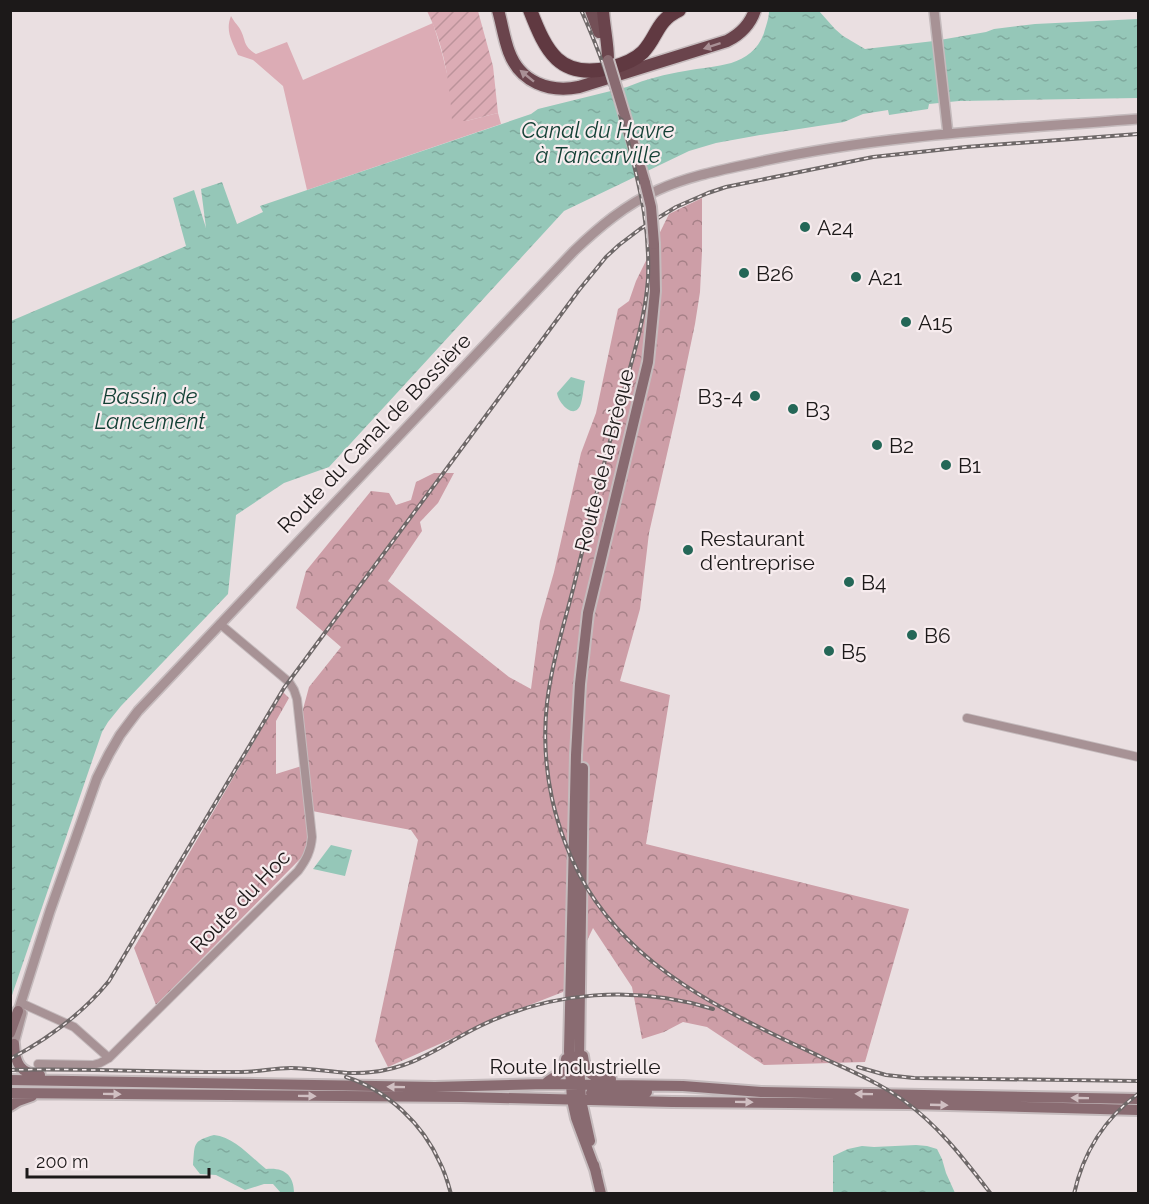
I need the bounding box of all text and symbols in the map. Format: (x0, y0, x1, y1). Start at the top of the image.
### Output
one-way arrow (703, 41, 721, 51)
one-way arrow (519, 70, 535, 83)
water label: Canal du Havre à Tancarville (521, 117, 675, 168)
place label: A24 (817, 215, 854, 240)
marker: A24 (798, 220, 812, 234)
place label: B26 (756, 261, 794, 286)
place label: A21 (868, 265, 902, 290)
marker: B26 (737, 266, 751, 280)
marker: A21 (849, 270, 863, 284)
place label: A15 (918, 310, 953, 335)
marker: A15 (899, 315, 913, 329)
street label: Route du Canal de Bossière (272, 328, 476, 538)
street label: Route de la Brèque (569, 366, 639, 554)
water label: Bassin de Lancement (95, 383, 206, 434)
place label: B3-4 (698, 384, 743, 409)
marker: B3-4 (748, 389, 762, 403)
place label: B3 (805, 397, 830, 422)
marker: B3 (786, 402, 800, 416)
place label: B2 (889, 433, 914, 458)
marker: B2 (870, 438, 884, 452)
place label: B1 (958, 453, 981, 478)
marker: B1 (939, 458, 953, 472)
place label: Restaurant d'entreprise (700, 526, 815, 575)
marker: Restaurant d'entreprise (681, 543, 695, 557)
place label: B4 (861, 570, 886, 595)
marker: B4 (842, 575, 856, 589)
place label: B6 (924, 623, 951, 648)
marker: B6 (905, 628, 919, 642)
place label: B5 (841, 639, 866, 664)
marker: B5 (822, 644, 836, 658)
street label: Route du Hoc (185, 844, 295, 958)
street label: Route Industrielle (489, 1054, 661, 1079)
one-way arrow (386, 1082, 405, 1092)
one-way arrow (103, 1089, 122, 1099)
one-way arrow (855, 1089, 874, 1098)
one-way arrow (298, 1091, 317, 1101)
one-way arrow (1071, 1093, 1090, 1102)
one-way arrow (734, 1097, 753, 1107)
one-way arrow (929, 1100, 948, 1109)
scale bar (27, 1141, 208, 1179)
text: 200 m (36, 1151, 89, 1172)

